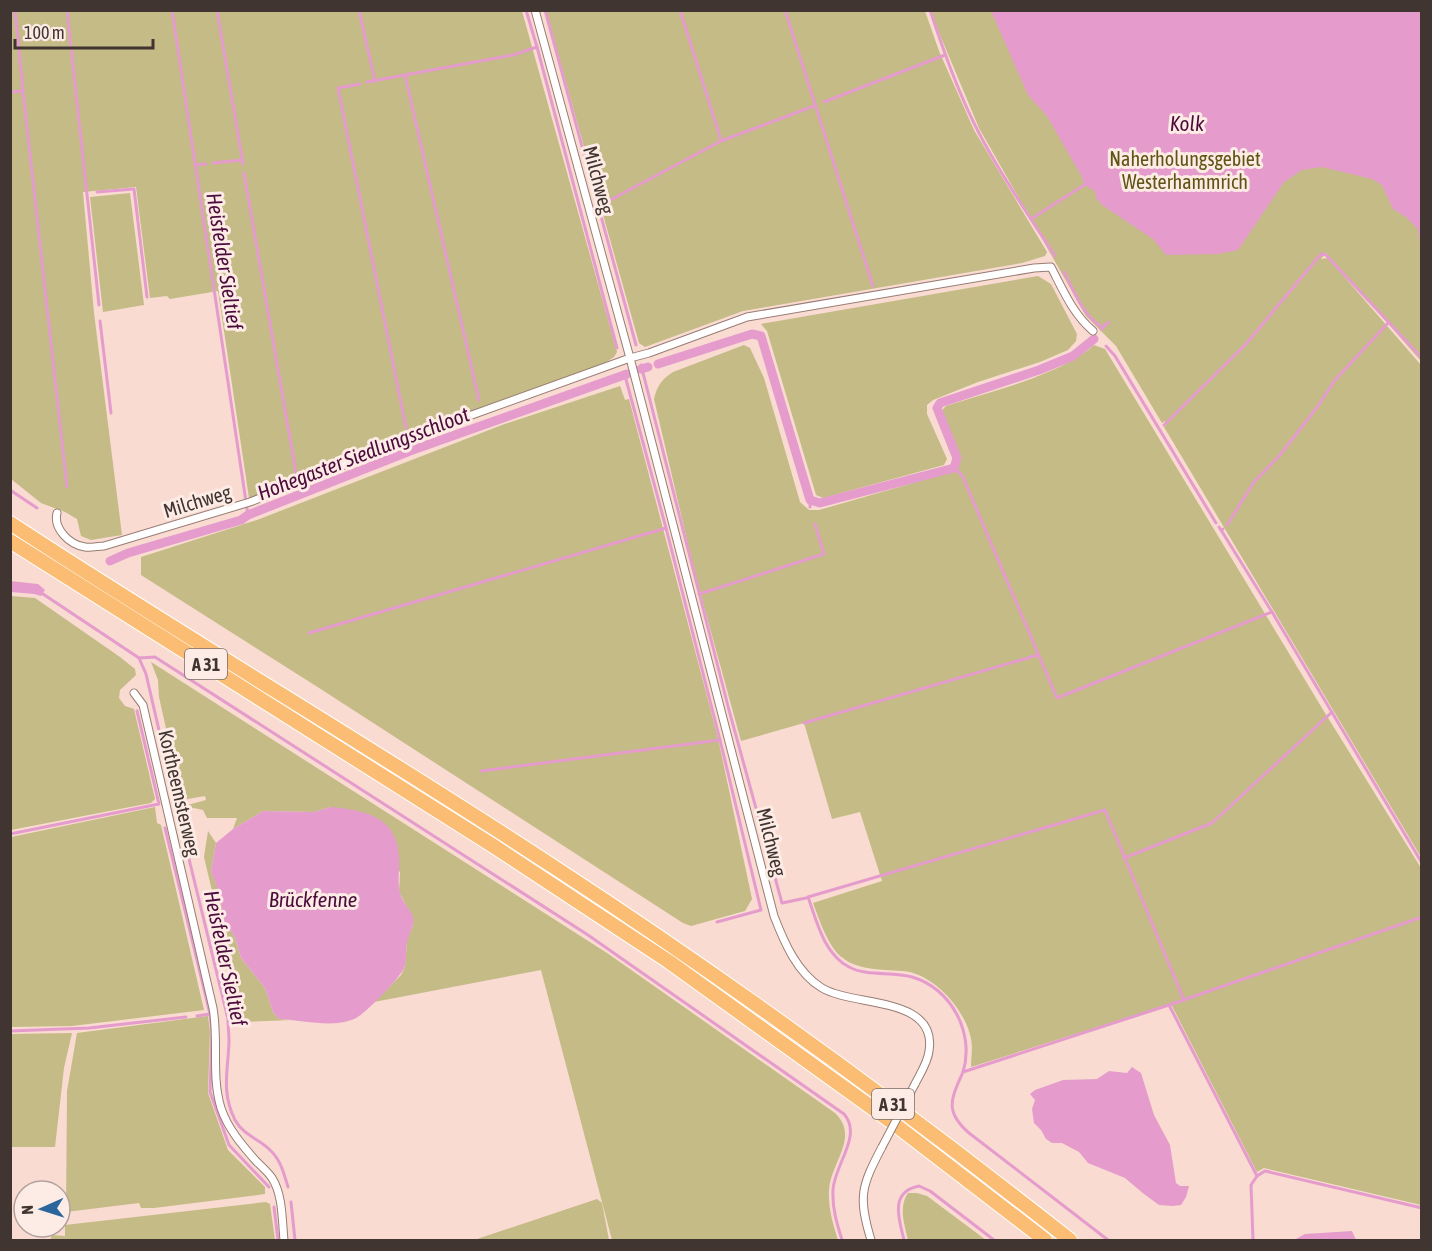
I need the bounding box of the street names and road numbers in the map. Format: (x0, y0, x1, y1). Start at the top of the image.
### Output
street label: Milchweg (579, 143, 619, 217)
street label: Milchweg (160, 480, 234, 522)
road number: A 31 (185, 649, 227, 679)
street label: Kortheemsterweg (154, 727, 206, 859)
street label: Milchweg (752, 805, 792, 879)
road number: A 31 (872, 1089, 914, 1119)

